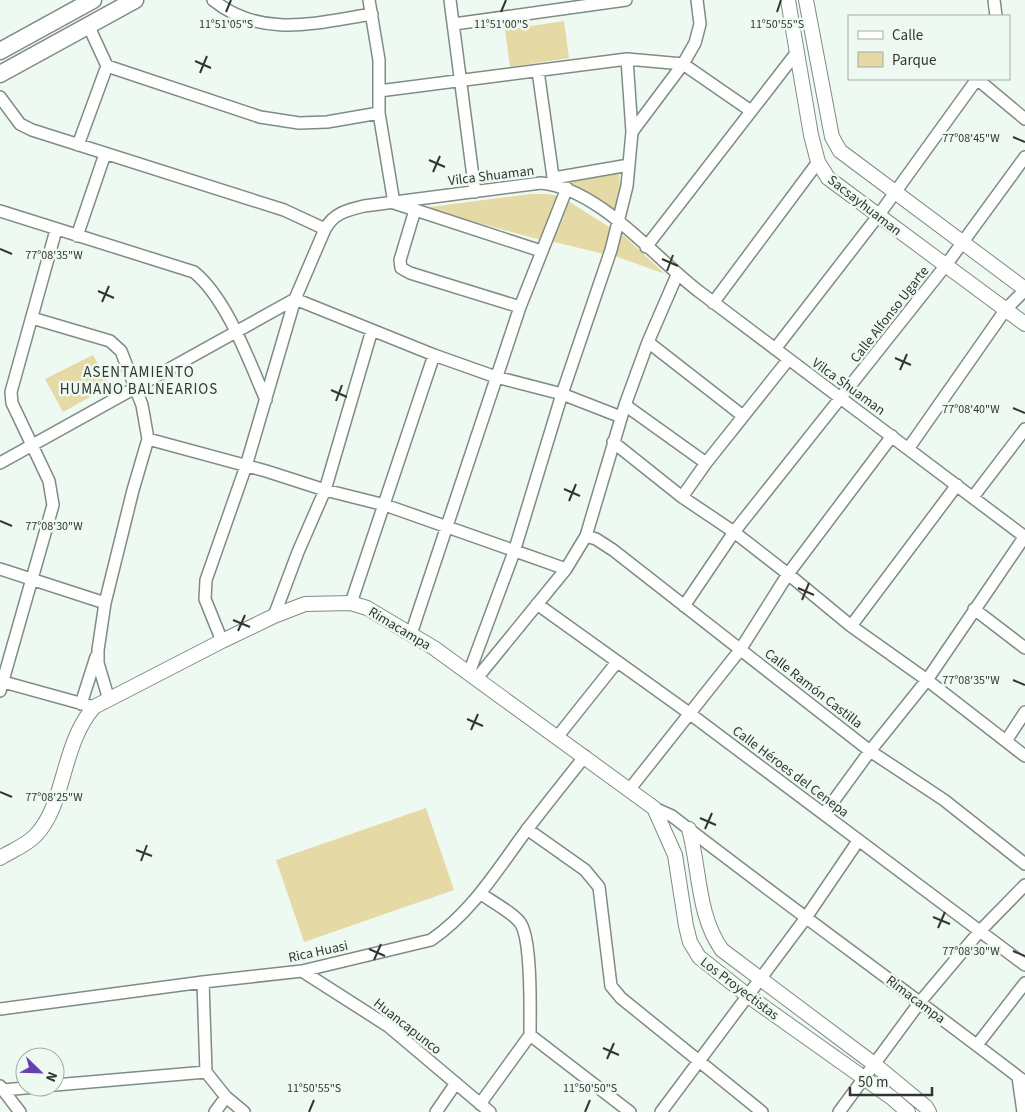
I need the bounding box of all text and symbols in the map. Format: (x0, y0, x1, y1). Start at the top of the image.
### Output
legend (848, 15, 1010, 80)
text: 11°51'05"S (199, 16, 253, 33)
text: 11°51'00"S (474, 16, 528, 33)
text: 11°50'55"S (750, 16, 804, 33)
text: Calle (892, 25, 923, 46)
text: Parque (892, 50, 936, 71)
text: 77°08'45"W (942, 130, 1000, 147)
street label: Vilca Shuaman (447, 161, 535, 191)
street label: Sacsayhuaman (823, 171, 906, 241)
text: 77°08'35"W (25, 247, 83, 264)
street label: Calle Alfonso Ugarte (846, 262, 934, 367)
street label: Vilca Shuaman (808, 353, 889, 420)
district label: ASENTAMIENTO HUMANO BALNEARIOS (60, 362, 218, 400)
text: 77°08'40"W (942, 401, 1000, 418)
text: 77°08'30"W (25, 518, 83, 535)
street label: Rimacampa (364, 602, 434, 655)
street label: Calle Ramón Castilla (760, 644, 867, 733)
text: 77°08'35"W (942, 672, 1000, 689)
street label: Calle Héroes del Cenepa (728, 721, 853, 822)
text: 77°08'25"W (25, 789, 83, 806)
street label: Rica Huasi (286, 936, 350, 968)
text: 77°08'30"W (942, 943, 1000, 960)
street label: Los Proyectistas (696, 953, 783, 1025)
street label: Rimacampa (882, 971, 949, 1029)
street label: Huancapunco (369, 994, 446, 1060)
north arrow (15, 1047, 65, 1097)
scale bar (850, 1064, 932, 1096)
text: N (40, 1068, 62, 1085)
text: 50 m (858, 1072, 888, 1093)
text: 11°50'55"S (287, 1080, 341, 1097)
text: 11°50'50"S (563, 1080, 617, 1097)

